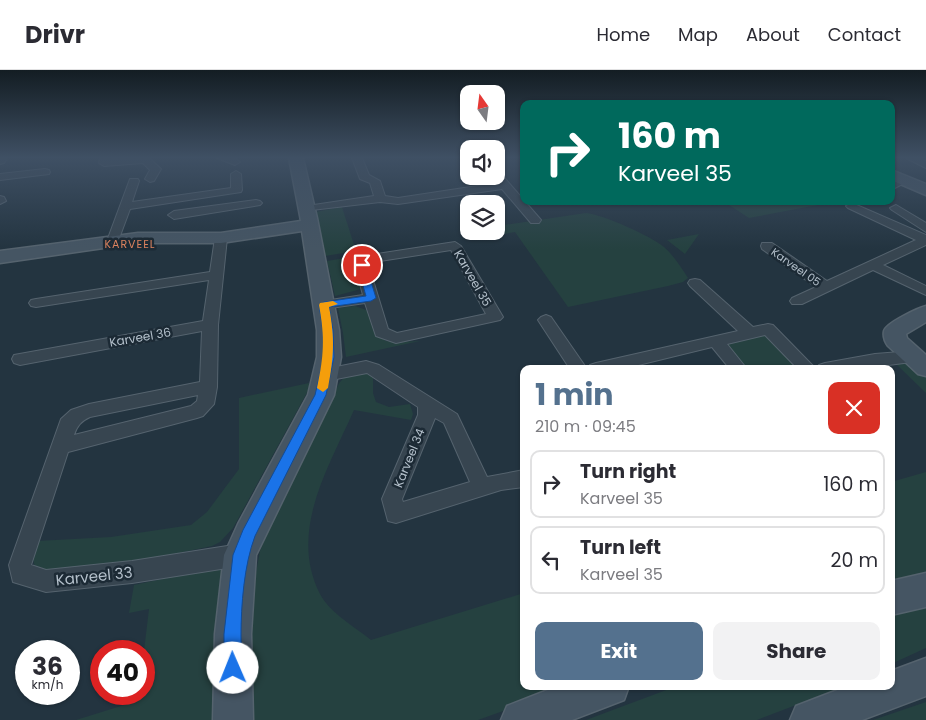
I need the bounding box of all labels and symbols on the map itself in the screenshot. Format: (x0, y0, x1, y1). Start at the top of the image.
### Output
north arrow (460, 85, 505, 130)
district label: KARVEEL (104, 236, 156, 252)
pin (341, 244, 383, 286)
street label: Karveel 05 (768, 244, 824, 290)
street label: Karveel 35 (450, 247, 496, 309)
street label: Karveel 36 (108, 323, 172, 351)
street label: Karveel 34 (389, 426, 429, 490)
street label: Karveel 33 (55, 562, 133, 590)
speed limit sign: 40 (90, 640, 155, 705)
position arrow (206, 641, 258, 693)

